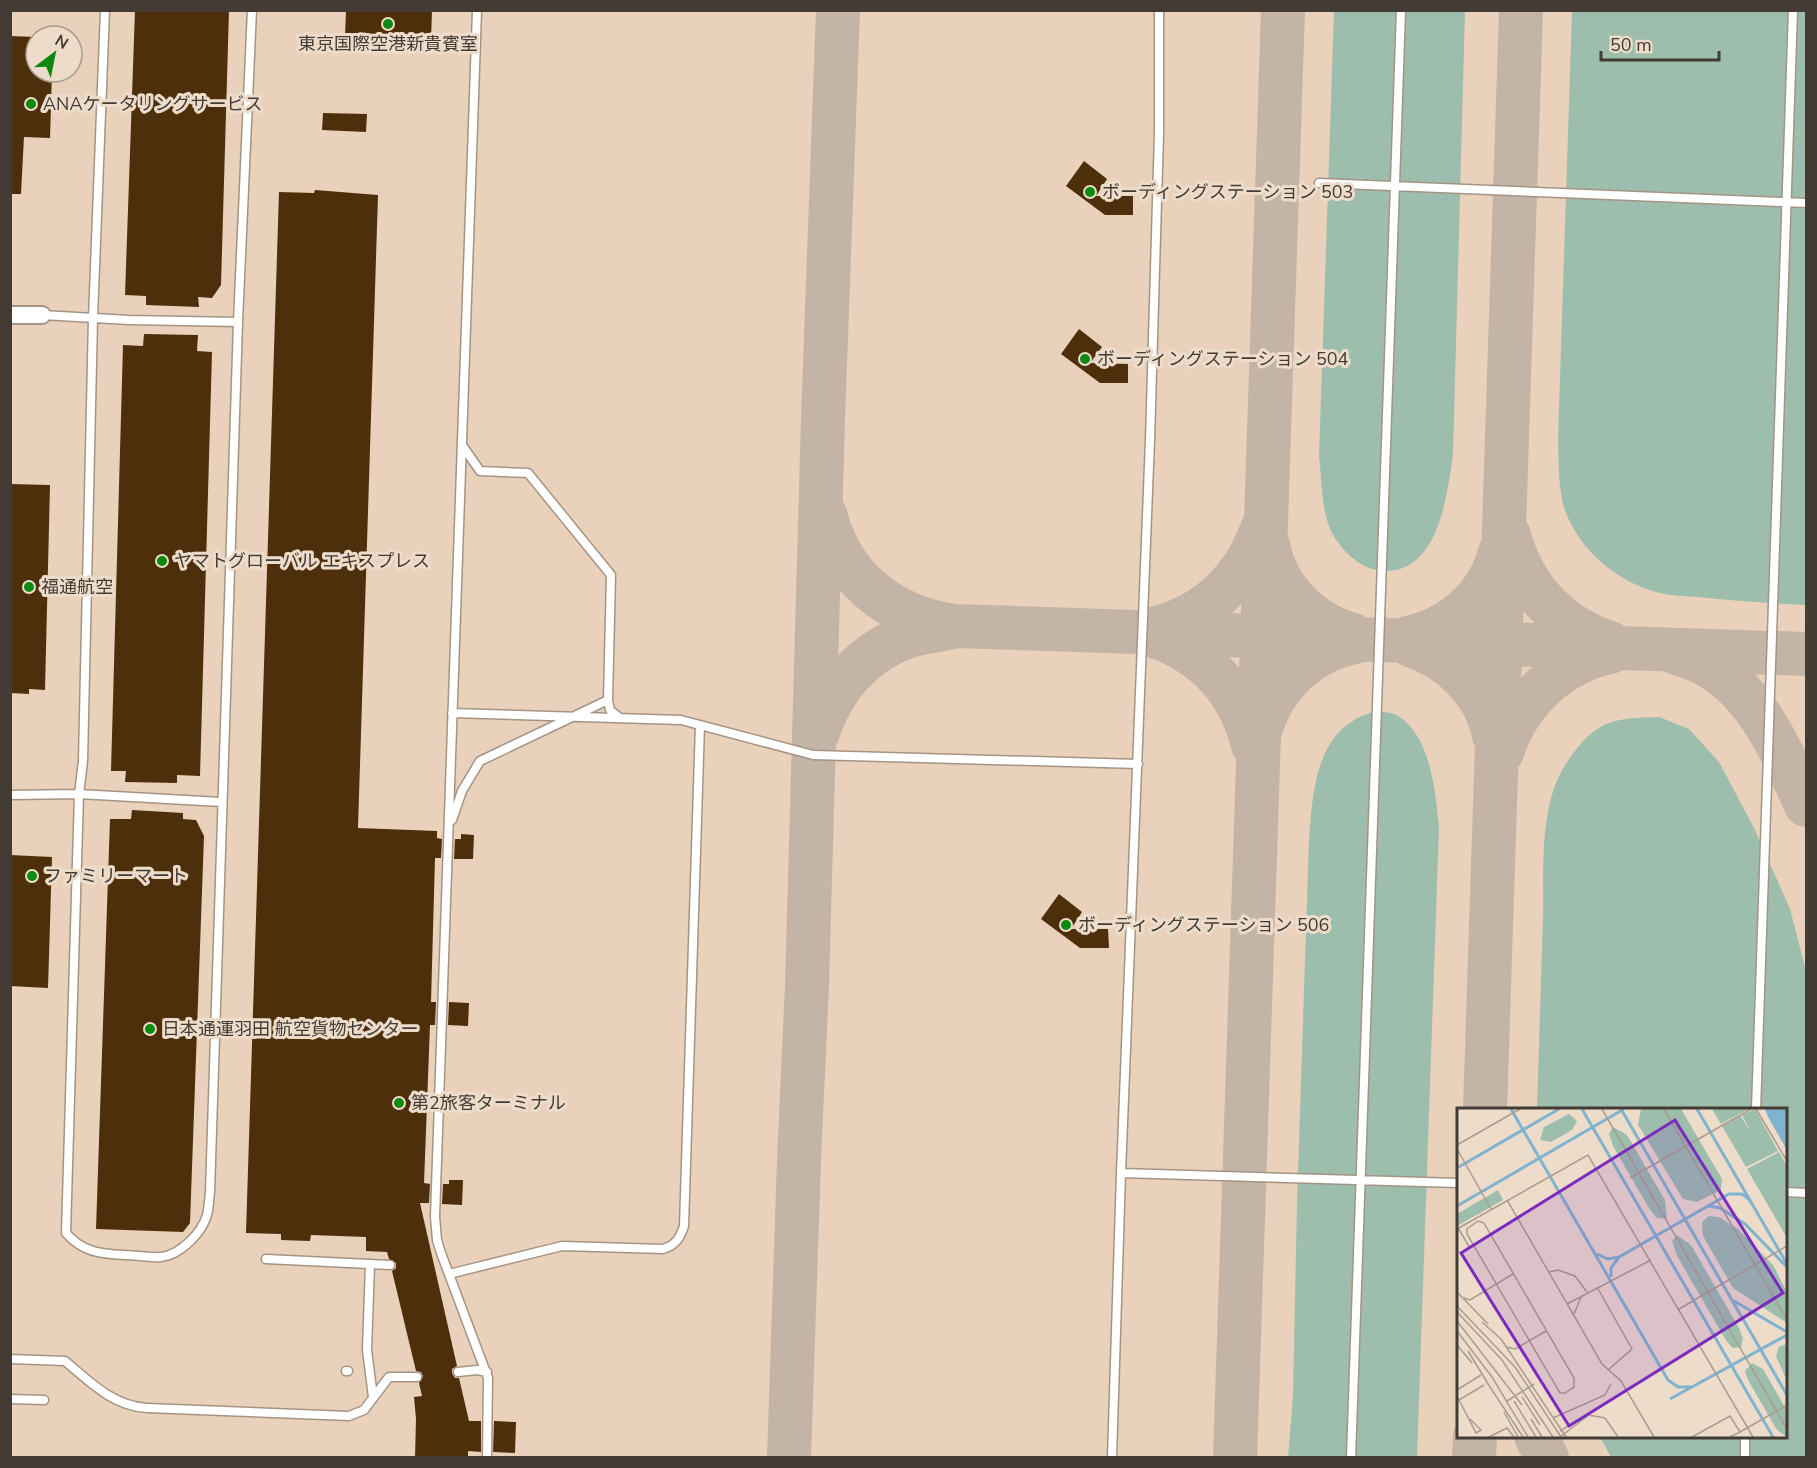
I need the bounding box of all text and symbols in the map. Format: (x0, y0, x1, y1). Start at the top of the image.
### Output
marker: 東京国際空港新貴賓室 (381, 17, 395, 31)
north arrow (24, 24, 84, 84)
scale bar (1601, 24, 1720, 62)
text: N (51, 30, 72, 55)
place label: 東京国際空港新貴賓室 (298, 32, 478, 56)
text: 50 m (1610, 33, 1652, 57)
place label: ANAケータリングサービス (43, 92, 263, 116)
marker: ANAケータリングサービス (24, 97, 38, 111)
place label: ボーディングステーション 503 (1102, 180, 1353, 204)
marker: ボーディングステーション 503 (1083, 185, 1097, 199)
place label: ボーディングステーション 504 (1097, 347, 1349, 371)
marker: ボーディングステーション 504 (1078, 352, 1092, 366)
place label: ヤマトグローバル エキスプレス (174, 549, 430, 573)
marker: ヤマトグローバル エキスプレス (155, 554, 169, 568)
place label: 福通航空 (41, 575, 113, 599)
marker: 福通航空 (22, 580, 36, 594)
place label: ファミリーマート (44, 864, 188, 888)
marker: ファミリーマート (25, 869, 39, 883)
place label: ボーディングステーション 506 (1078, 913, 1329, 937)
marker: ボーディングステーション 506 (1059, 918, 1073, 932)
place label: 日本通運羽田 航空貨物センター (162, 1017, 419, 1041)
marker: 日本通運羽田 航空貨物センター (143, 1022, 157, 1036)
place label: 第2旅客ターミナル (411, 1091, 566, 1115)
marker: 第2旅客ターミナル (392, 1096, 406, 1110)
inset map (1457, 1108, 1787, 1438)

